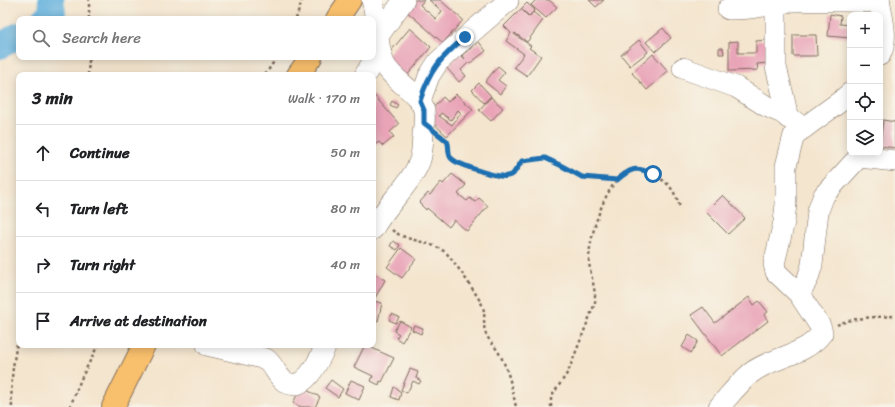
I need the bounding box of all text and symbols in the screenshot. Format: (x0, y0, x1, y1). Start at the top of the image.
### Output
map controls (847, 12, 883, 156)
button: + (847, 12, 883, 48)
search box (16, 16, 376, 60)
text: Search here (62, 25, 141, 51)
icon: search (30, 27, 52, 49)
route end (456, 28, 474, 46)
button: − (847, 48, 883, 84)
text: 3 min (32, 83, 73, 113)
button: locate (847, 84, 883, 120)
text: Walk · 170 m (288, 87, 360, 110)
button: layers (847, 120, 883, 156)
text: Continue (70, 140, 130, 166)
text: 50 m (330, 141, 360, 164)
icon: ahead (32, 142, 54, 164)
route start (644, 165, 662, 183)
text: Turn left (70, 196, 128, 222)
text: 80 m (331, 197, 360, 220)
icon: left (32, 198, 54, 220)
text: Turn right (70, 252, 135, 278)
text: 40 m (330, 253, 360, 276)
icon: right (32, 254, 54, 276)
text: Arrive at destination (70, 308, 207, 334)
icon: arrive (32, 310, 54, 332)

